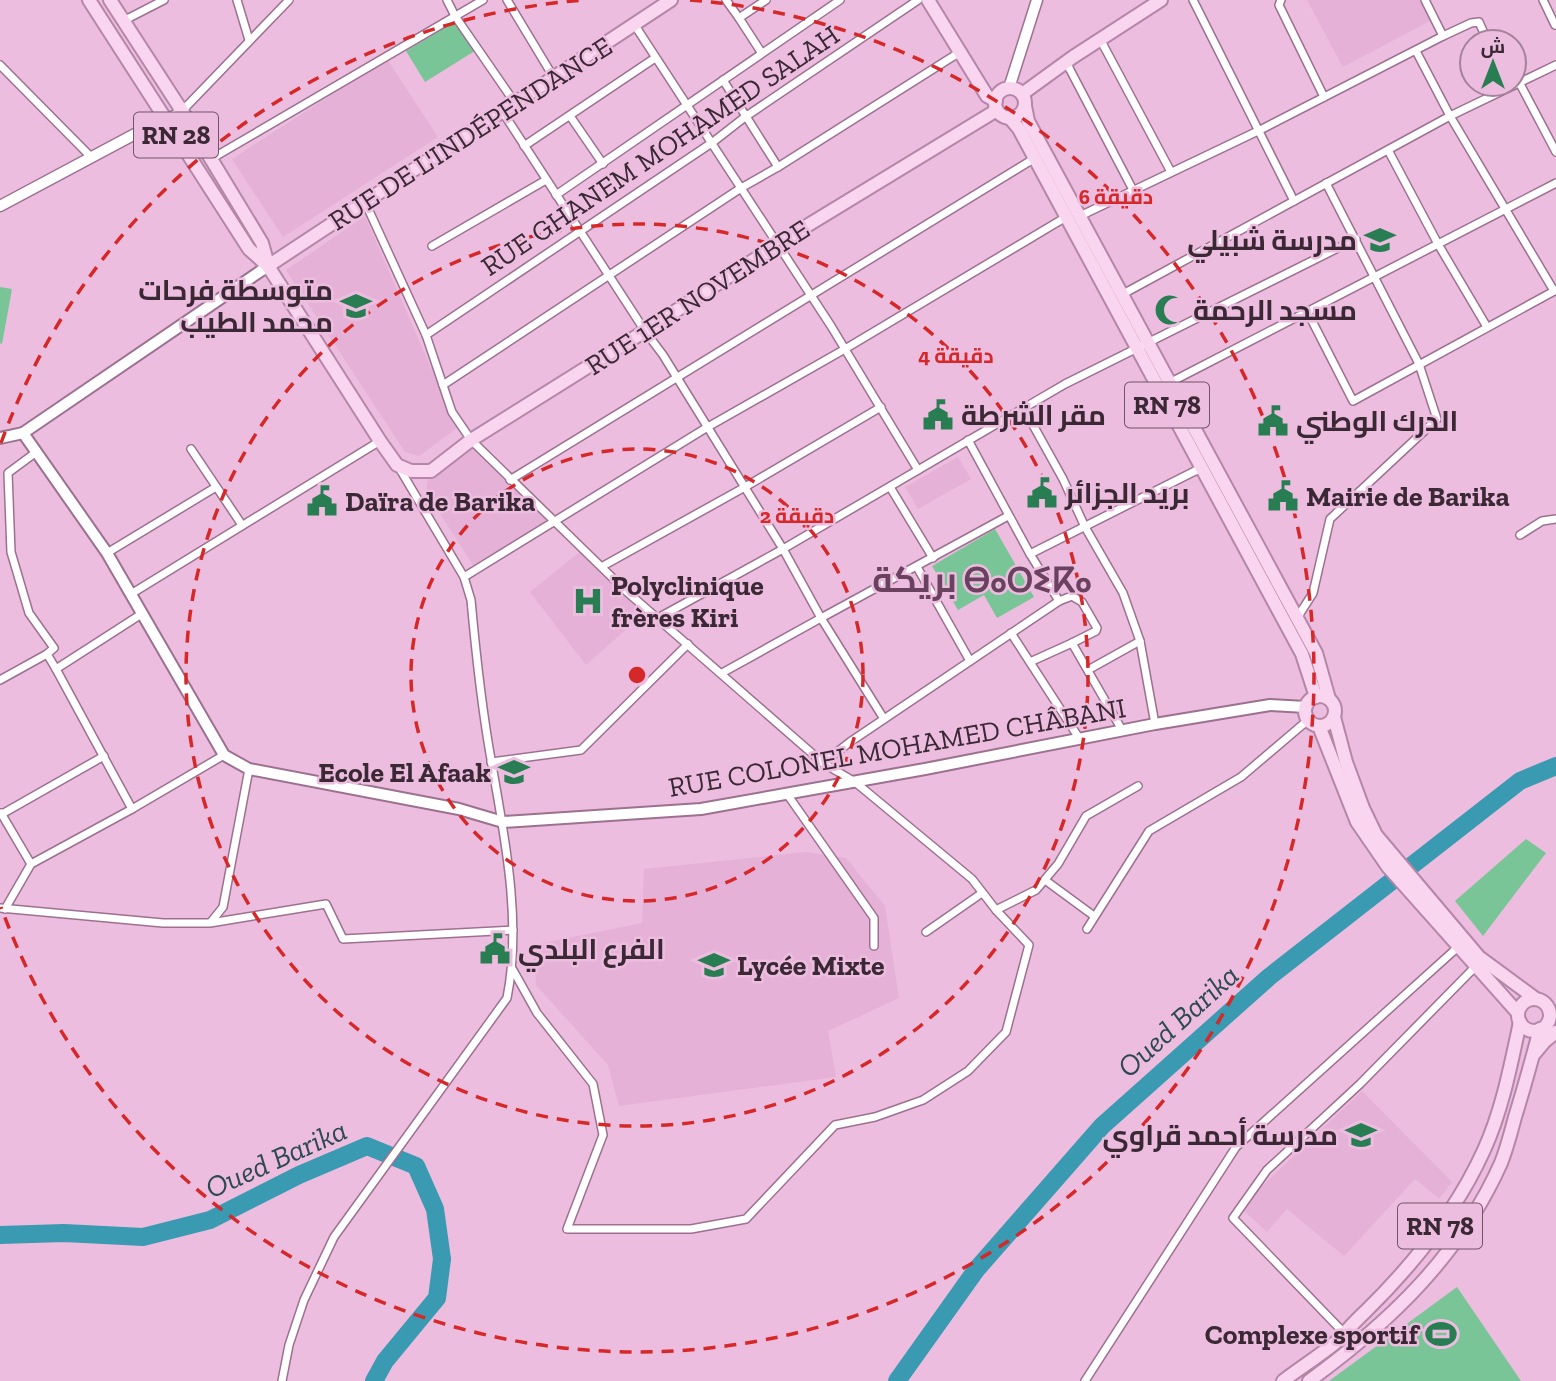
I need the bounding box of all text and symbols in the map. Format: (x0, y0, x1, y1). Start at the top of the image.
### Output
street label: RUE GHANEM MOHAMED SALAH (475, 18, 846, 283)
north arrow (1458, 28, 1528, 98)
street label: RUE DE L'INDÉPENDANCE (322, 29, 618, 237)
text: ش (1481, 35, 1505, 58)
road number: RN 28 (134, 112, 218, 158)
text: 6 دقيقة (1079, 184, 1153, 209)
street label: RUE 1ER NOVEMBRE (579, 213, 816, 382)
school or university icon: مدرسة شبيلي (1363, 223, 1397, 257)
place label: مدرسة شبيلي (1187, 224, 1357, 263)
place label: متوسطة فرحات محمد الطيب (138, 274, 333, 339)
school or university icon: متوسطة فرحات محمد الطيب (339, 289, 373, 323)
mosque icon: مسجد الرحمة (1153, 293, 1187, 327)
place label: مسجد الرحمة (1193, 294, 1357, 327)
text: 4 دقيقة (918, 343, 994, 368)
road number: RN 78 (1125, 382, 1209, 428)
public building icon: مقر الشرطة (921, 398, 955, 432)
place label: مقر الشرطة (961, 399, 1106, 432)
public building icon: الدرك الوطني (1256, 404, 1290, 438)
place label: الدرك الوطني (1296, 405, 1458, 444)
public building icon: بريد الجزائر (1025, 476, 1059, 510)
place label: بريد الجزائر (1064, 477, 1189, 510)
public building icon: Mairie de Barika (1266, 479, 1300, 513)
place label: Mairie de Barika (1306, 480, 1510, 513)
public building icon: Daïra de Barika (305, 484, 339, 518)
place label: Daïra de Barika (345, 485, 536, 518)
text: 2 دقيقة (760, 503, 834, 528)
district label: بريكة ⴱⴰⵔⵉⴽⴰ (872, 559, 1092, 601)
place label: Polyclinique frères Kiri (611, 569, 764, 634)
hospital icon: Polyclinique frères Kiri (571, 584, 605, 618)
centre of rings (625, 663, 649, 687)
street label: RUE COLONEL MOHAMED CHÂBANI (666, 691, 1128, 804)
school or university icon: Ecole El Afaak (497, 755, 531, 789)
place label: Ecole El Afaak (318, 756, 492, 789)
public building icon: الفرع البلدي (478, 932, 512, 966)
place label: الفرع البلدي (518, 933, 665, 972)
school or university icon: Lycée Mixte (697, 948, 731, 982)
place label: Lycée Mixte (737, 949, 885, 982)
water label: Oued Barika (1110, 957, 1246, 1085)
water label: Oued Barika (200, 1112, 352, 1206)
place label: مدرسة أحمد قراوي (1102, 1117, 1338, 1158)
school or university icon: مدرسة أحمد قراوي (1344, 1118, 1378, 1152)
road number: RN 78 (1398, 1204, 1482, 1248)
sports icon: Complexe sportif (1424, 1317, 1458, 1351)
place label: Complexe sportif (1205, 1318, 1420, 1351)

